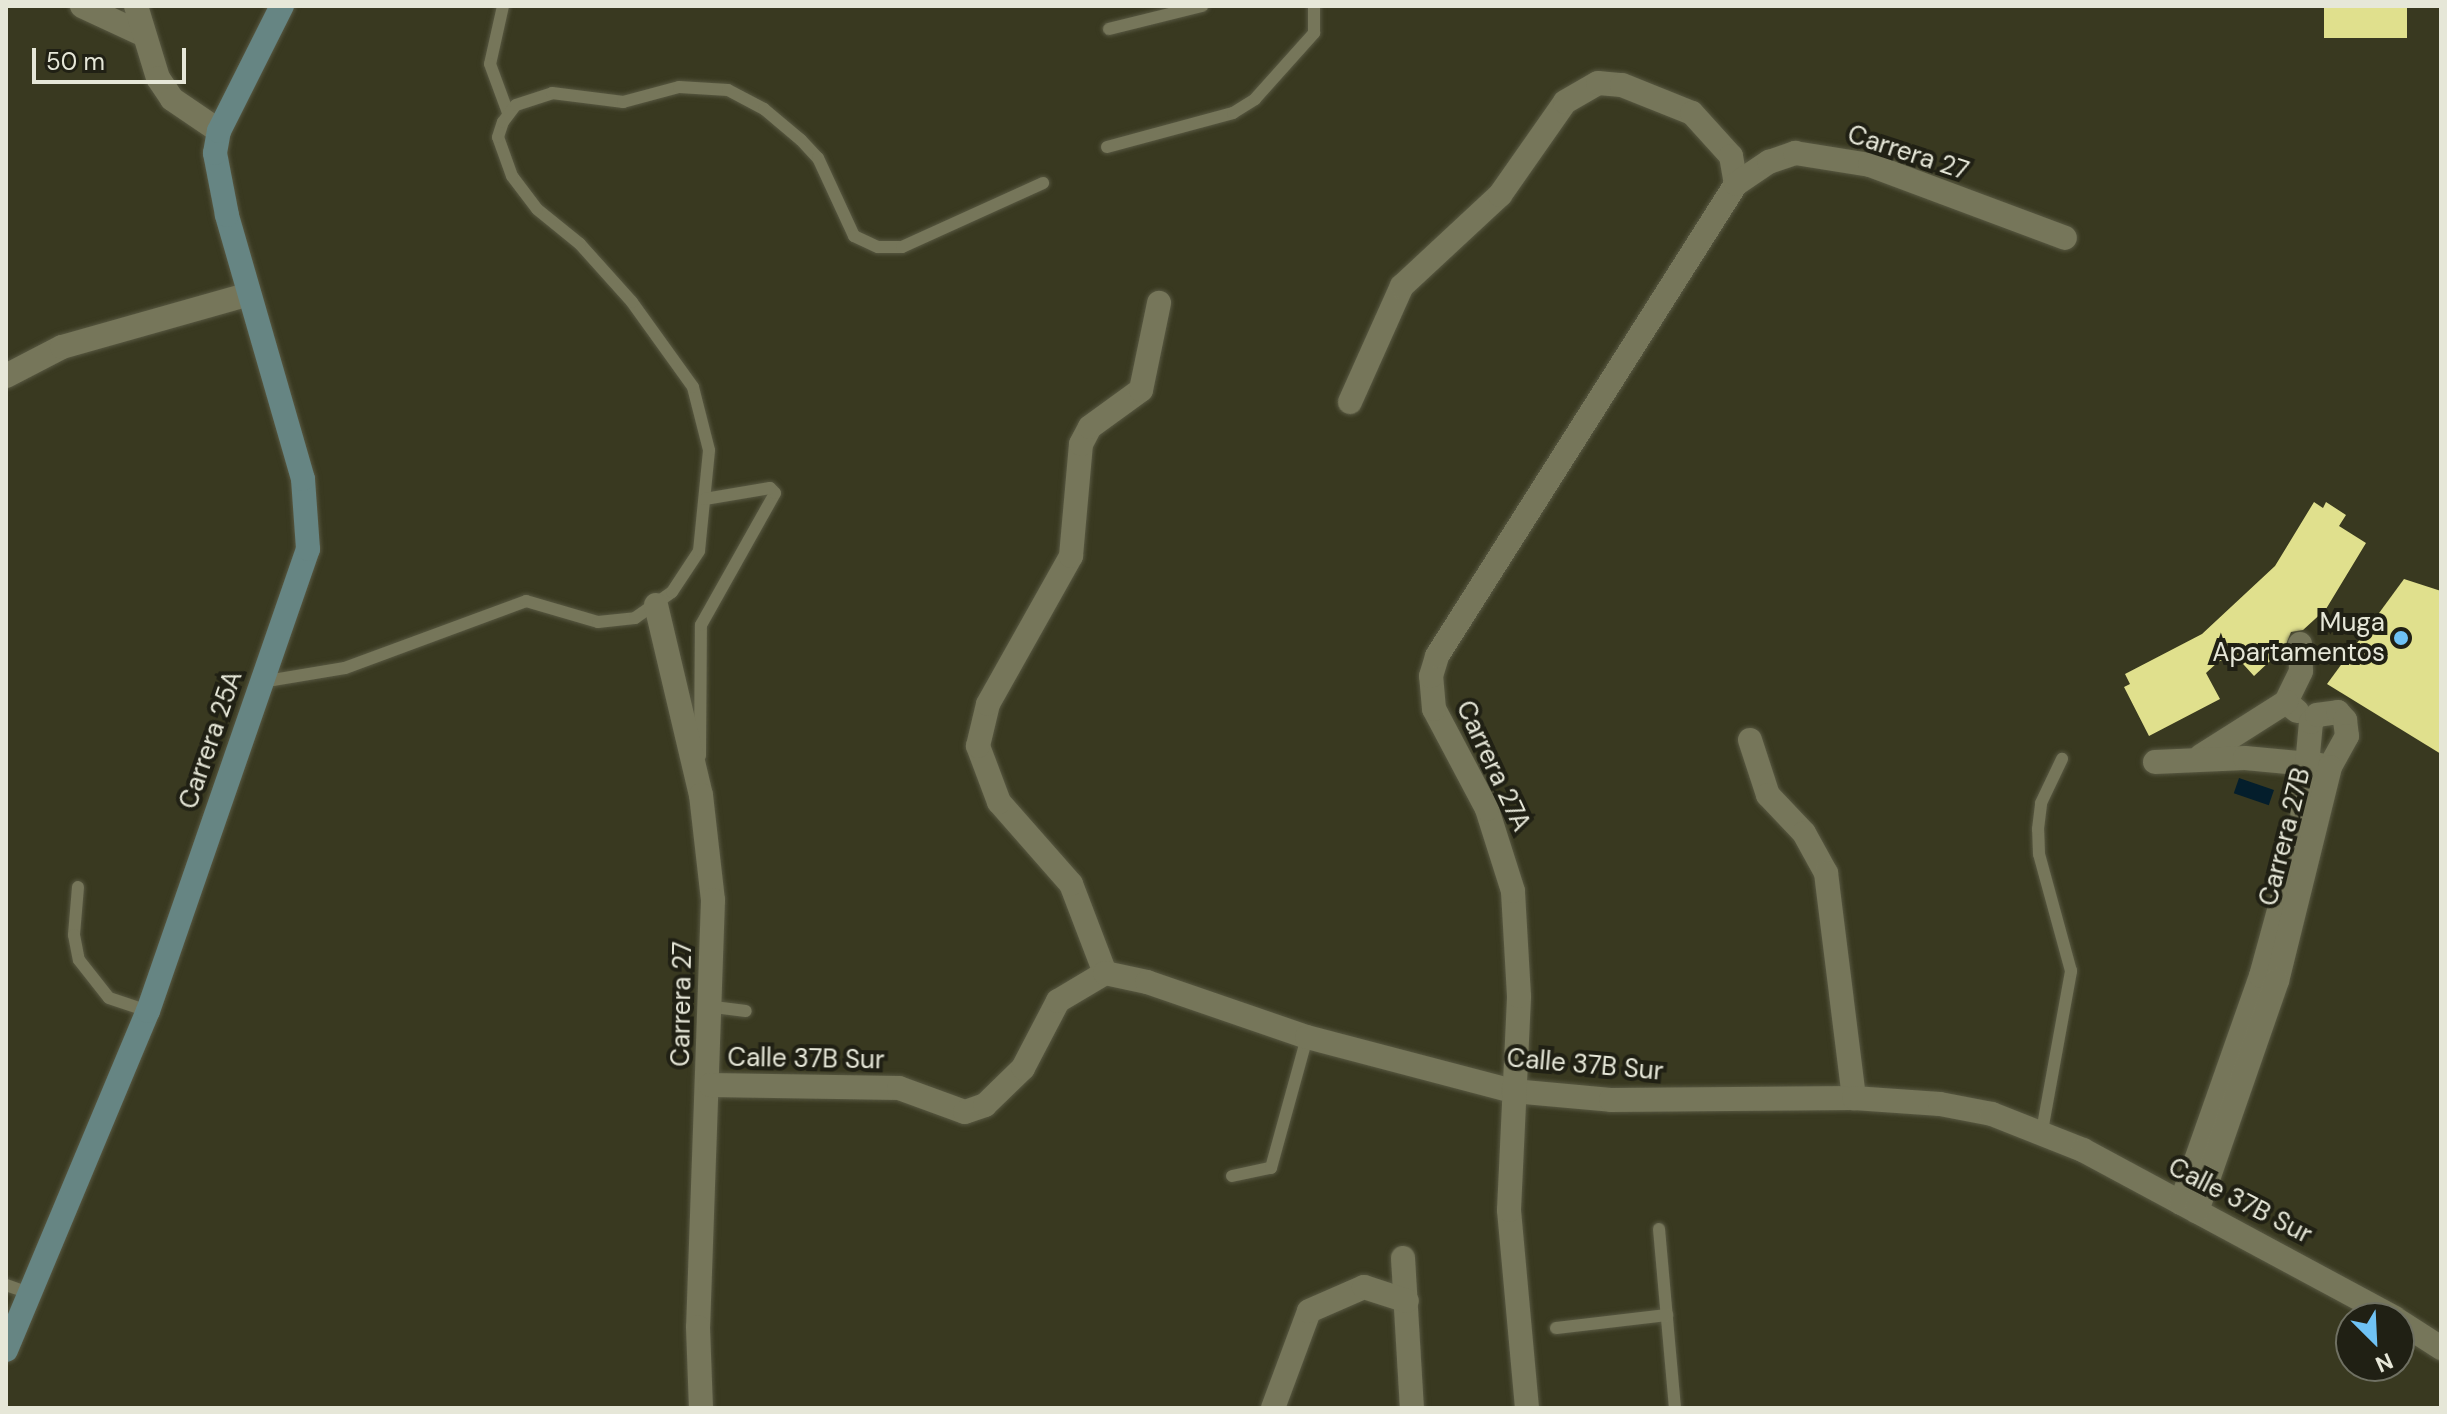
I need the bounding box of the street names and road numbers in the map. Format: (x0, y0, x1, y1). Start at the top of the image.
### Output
street label: Carrera 27 (1844, 119, 1972, 187)
street label: Carrera 25A (173, 667, 249, 813)
street label: Carrera 27A (1449, 696, 1537, 836)
street label: Carrera 27B (2253, 765, 2317, 909)
street label: Carrera 27 (665, 941, 699, 1067)
street label: Calle 37B Sur (727, 1042, 885, 1076)
street label: Calle 37B Sur (1505, 1043, 1665, 1087)
street label: Calle 37B Sur (2163, 1151, 2317, 1251)

